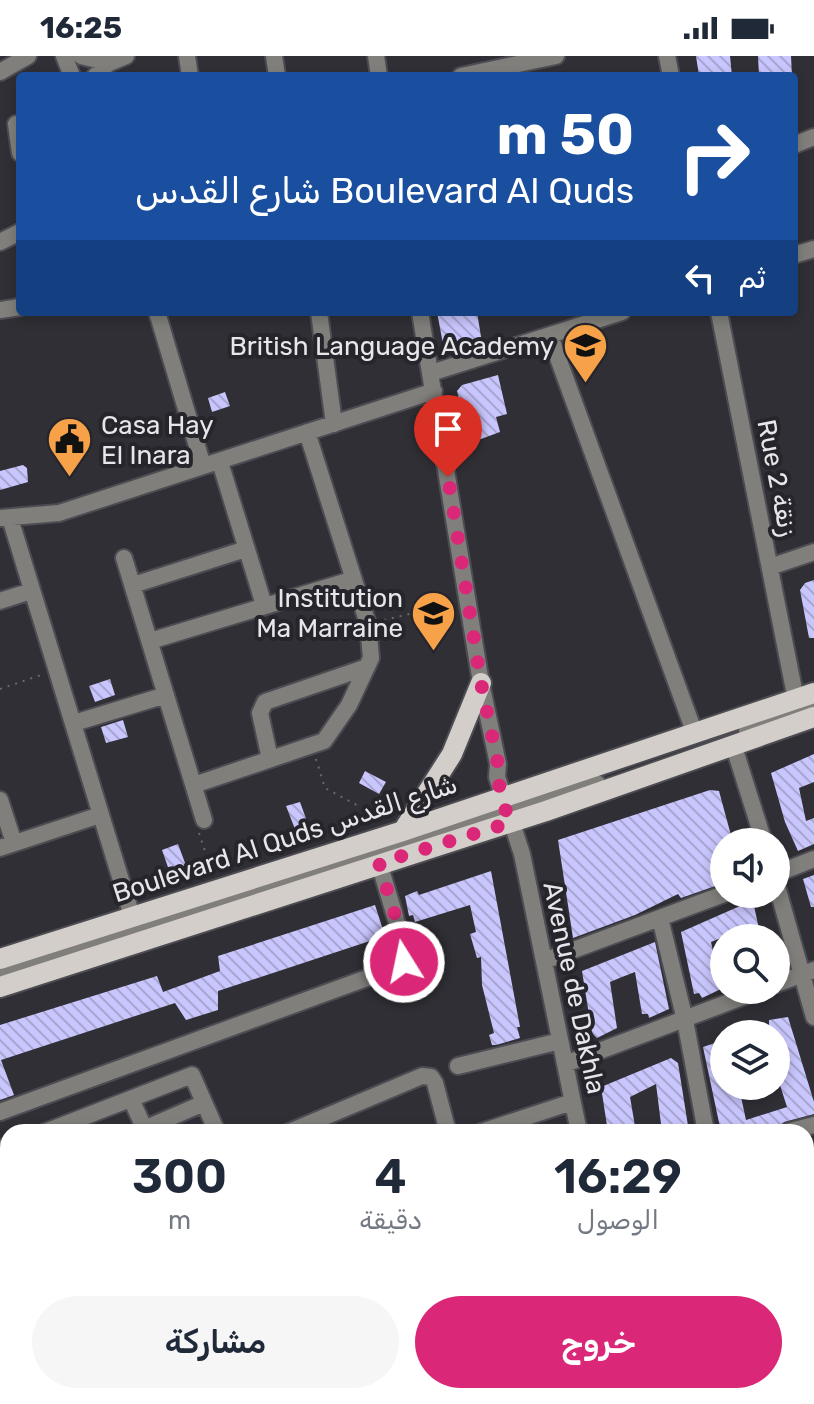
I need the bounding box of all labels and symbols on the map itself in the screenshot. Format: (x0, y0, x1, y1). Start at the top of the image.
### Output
school or university icon: British Language Academy (561, 322, 609, 385)
place label: British Language Academy (229, 331, 554, 362)
pin (414, 395, 482, 477)
place label: Casa Hay El Inara (101, 410, 214, 471)
public building icon: Casa Hay El Inara (46, 416, 94, 479)
street label: Rue 2 زنقة (750, 417, 804, 539)
place label: Institution Ma Marraine (256, 583, 403, 644)
school or university icon: Institution Ma Marraine (410, 589, 458, 652)
street label: Boulevard Al Quds شارع القدس (109, 769, 462, 911)
street label: Avenue de Dakhla (536, 879, 612, 1097)
position arrow (362, 920, 446, 1004)

